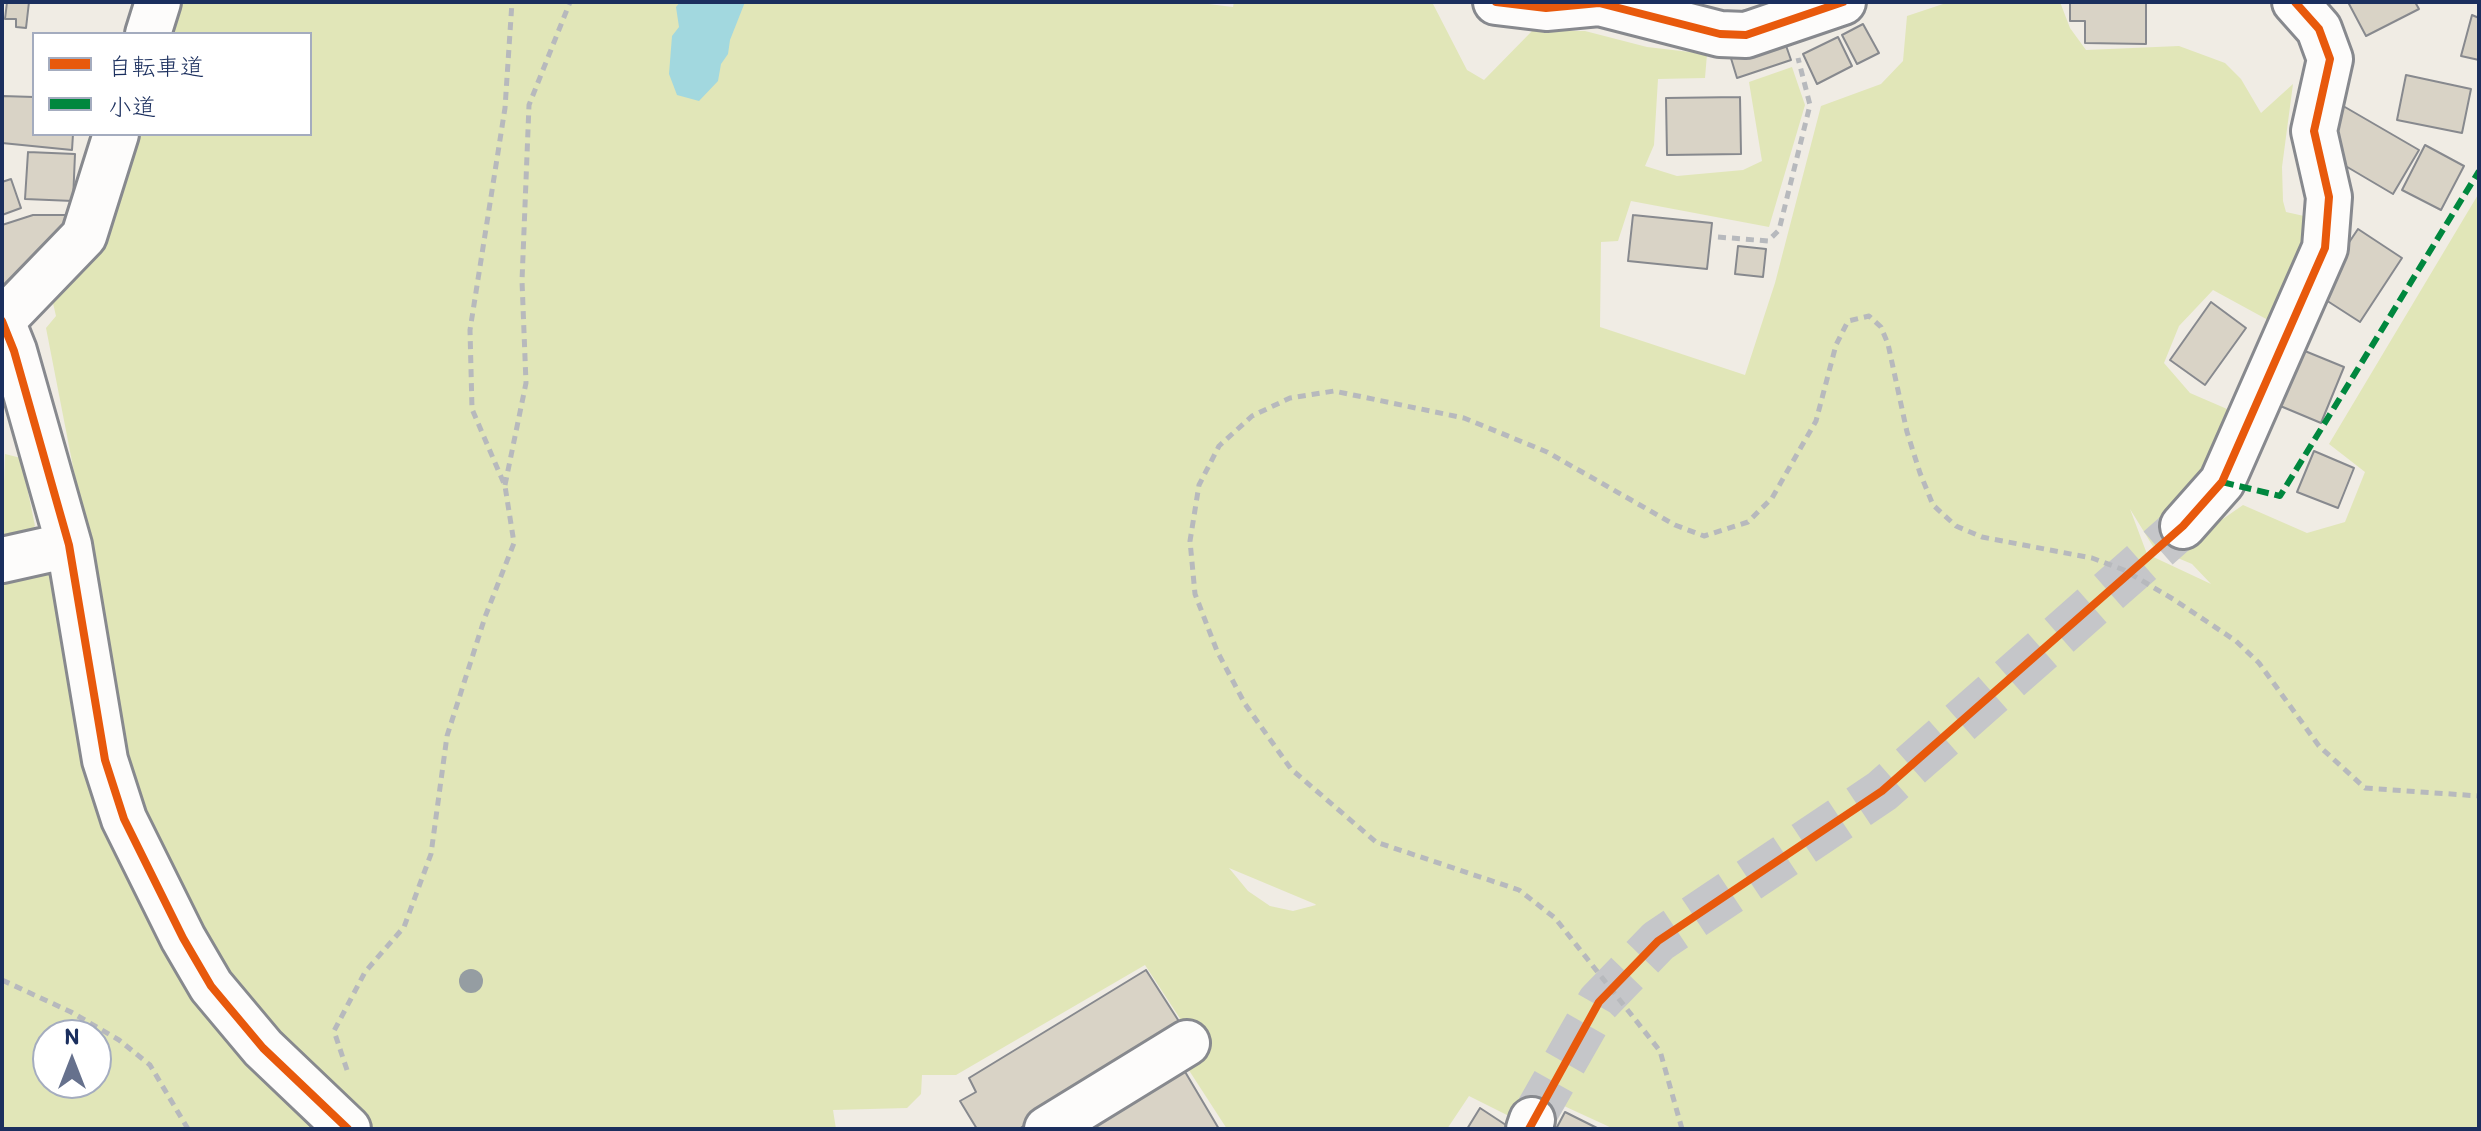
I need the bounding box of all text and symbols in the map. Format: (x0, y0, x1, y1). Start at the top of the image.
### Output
legend (32, 32, 312, 136)
text: 自転車道 (108, 52, 204, 81)
text: 小道 (108, 92, 156, 121)
north arrow (32, 1019, 112, 1099)
text: N (65, 1023, 79, 1050)

